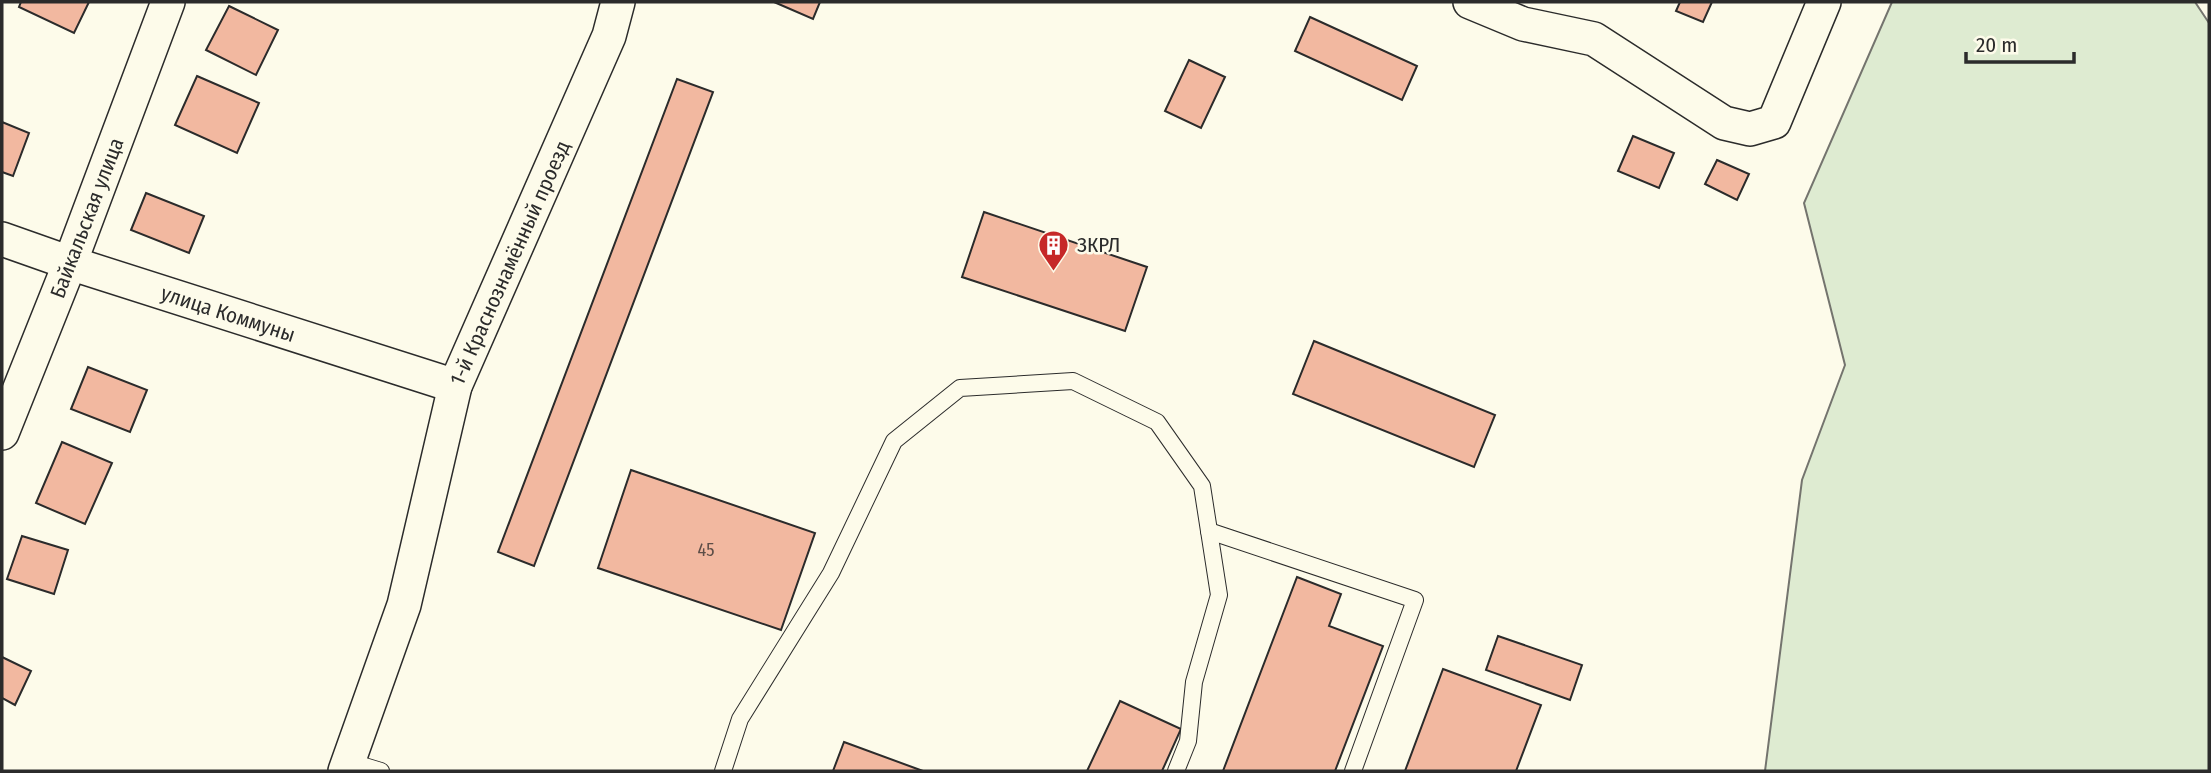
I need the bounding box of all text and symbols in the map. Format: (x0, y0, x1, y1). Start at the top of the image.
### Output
scale bar (1966, 21, 2074, 65)
text: 20 m (1976, 32, 2017, 58)
street label: Байкальская улица (44, 134, 130, 302)
street label: 1-й Краснознамённый проезд (444, 137, 576, 389)
building icon: ЗКРЛ (1037, 228, 1071, 272)
place label: ЗКРЛ (1077, 232, 1120, 258)
street label: улица Коммуны (158, 280, 298, 348)
house number: 45 (698, 539, 714, 561)

